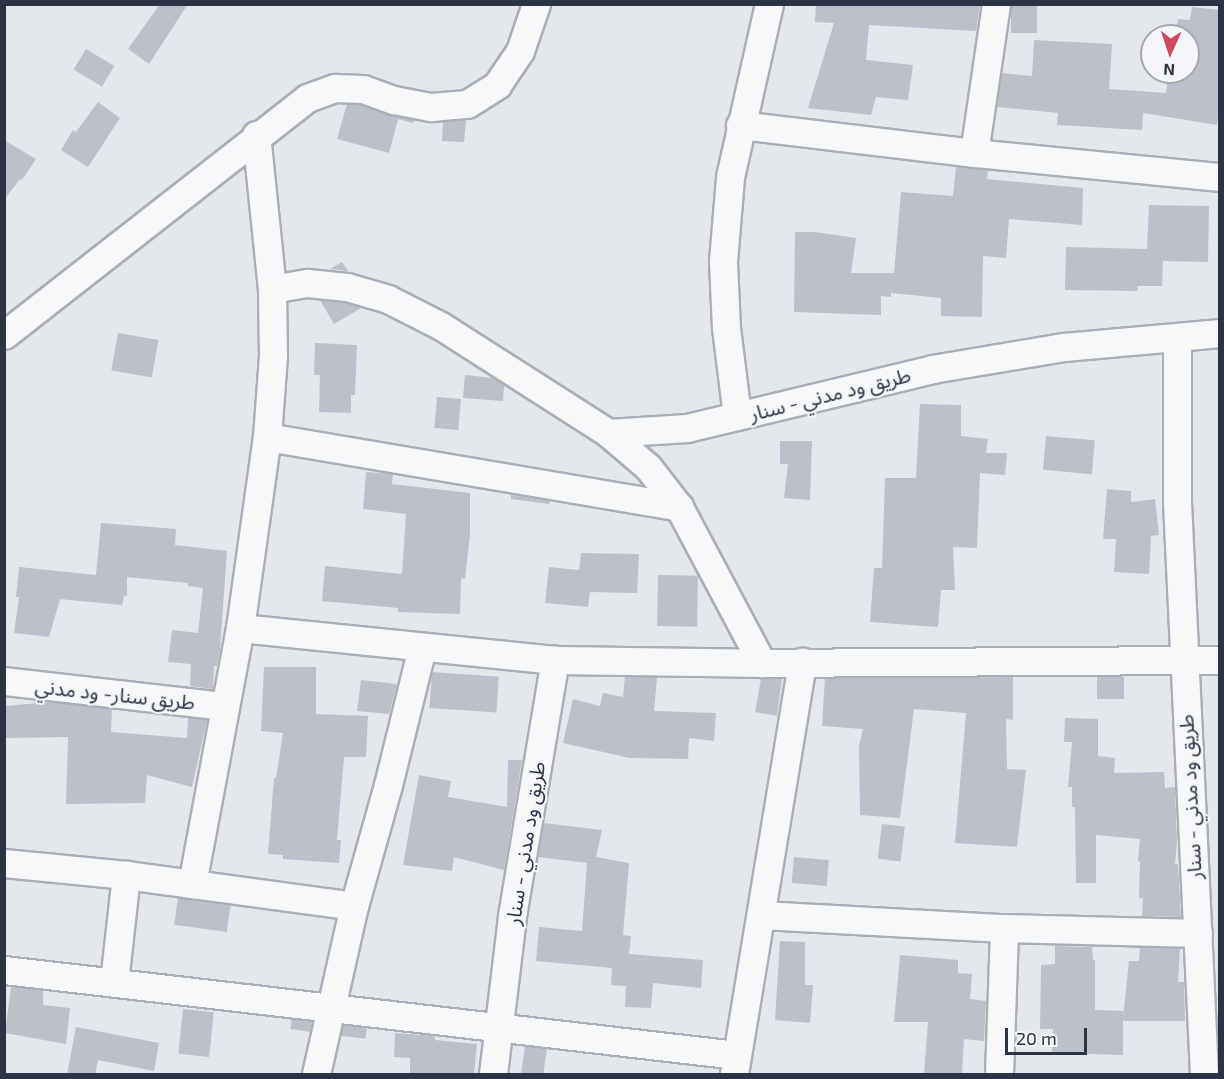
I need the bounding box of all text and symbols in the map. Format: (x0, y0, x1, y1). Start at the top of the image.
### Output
north arrow (1140, 24, 1200, 84)
text: N (1163, 61, 1175, 80)
street label: طريق ود مدني - سنار (747, 362, 913, 426)
street label: طريق سنار- ود مدني (34, 674, 196, 714)
street label: طريق ود مدني - سنار (1174, 714, 1206, 880)
street label: طريق ود مدني - سنار (500, 760, 550, 926)
scale bar (1008, 1016, 1090, 1054)
text: 20 m (1016, 1027, 1057, 1049)

